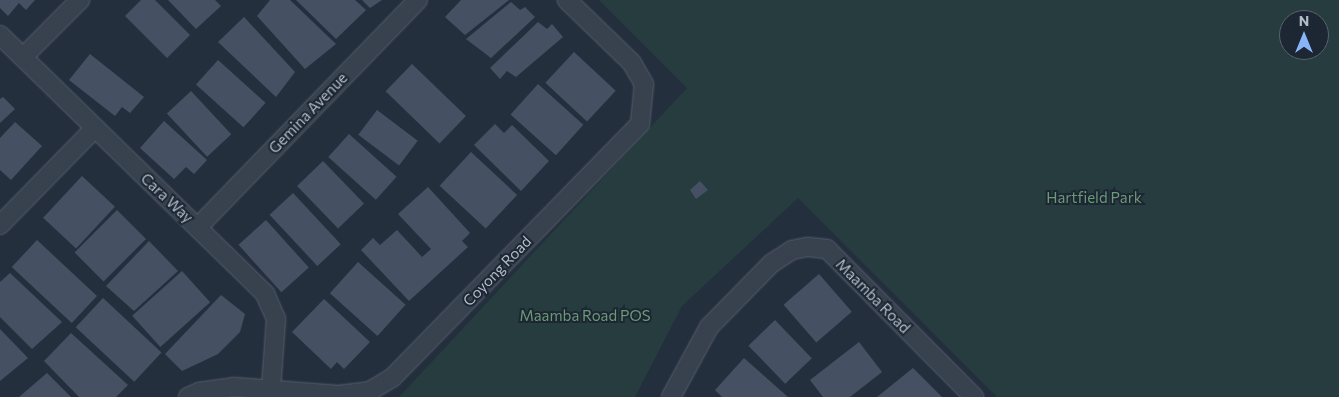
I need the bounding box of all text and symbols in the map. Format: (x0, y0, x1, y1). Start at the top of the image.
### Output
north arrow (1279, 10, 1329, 60)
text: N (1299, 12, 1309, 29)
street label: Gemina Avenue (265, 69, 351, 157)
street label: Cara Way (137, 169, 197, 227)
park label: Hartfield Park (1046, 189, 1142, 207)
street label: Coyong Road (459, 232, 535, 310)
street label: Maamba Road (832, 255, 914, 337)
park label: Maamba Road POS (520, 307, 650, 325)

